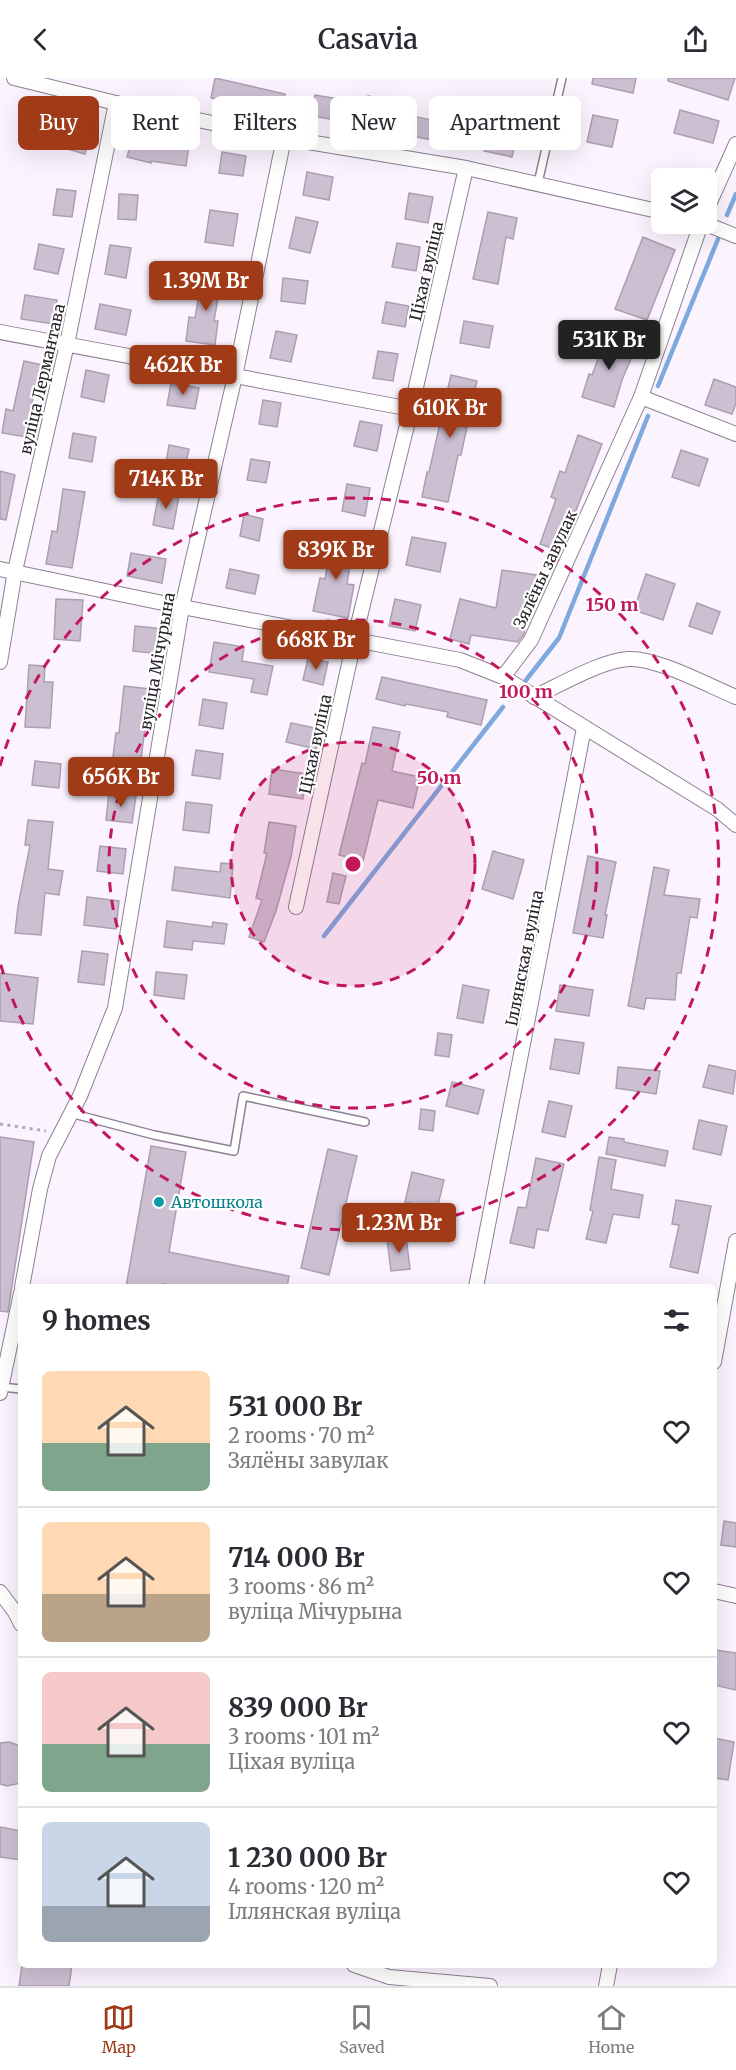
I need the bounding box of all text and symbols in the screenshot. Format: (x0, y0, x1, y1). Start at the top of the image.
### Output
text: Casavia (318, 22, 418, 56)
icon: back (24, 23, 57, 56)
icon: share (679, 23, 712, 56)
chip: Buy (18, 96, 99, 150)
chip: Rent (111, 96, 200, 150)
chip: Filters (212, 96, 318, 150)
chip: New (330, 96, 417, 150)
chip: Apartment (429, 96, 581, 150)
map controls (651, 168, 717, 234)
button: layers (651, 168, 717, 234)
street label: Ціхая вуліца (405, 219, 447, 323)
pin: 1.39M Br (144, 261, 268, 312)
text: 1.39M Br (163, 268, 249, 293)
street label: вуліца Лермантава (15, 301, 69, 456)
pin: 531K Br (554, 320, 664, 371)
text: 531K Br (572, 327, 646, 352)
pin: 462K Br (128, 345, 238, 396)
text: 462K Br (144, 352, 222, 377)
pin: 610K Br (395, 388, 505, 439)
text: 610K Br (412, 395, 488, 420)
pin: 714K Br (111, 459, 221, 510)
text: 714K Br (129, 466, 203, 491)
street label: Зялёны завулак (509, 507, 581, 631)
pin: 839K Br (281, 530, 391, 581)
text: 839K Br (297, 537, 375, 562)
street label: вуліца Мічурына (135, 590, 179, 731)
text: 150 m (586, 593, 638, 616)
pin: 668K Br (261, 620, 371, 671)
text: 668K Br (276, 627, 356, 652)
text: 100 m (499, 680, 553, 703)
street label: Ціхая вуліца (295, 692, 335, 796)
pin: 656K Br (66, 757, 176, 808)
text: 656K Br (82, 764, 160, 789)
text: 50 m (417, 766, 461, 789)
centre of rings (343, 854, 363, 874)
street label: Іллянская вуліца (501, 888, 547, 1028)
place label: Автошкола (170, 1192, 263, 1212)
marker: Автошкола (152, 1195, 166, 1209)
pin: 1.23M Br (337, 1203, 461, 1254)
text: 1.23M Br (356, 1210, 442, 1235)
text: 9 homes (42, 1304, 151, 1337)
icon: filters (660, 1304, 693, 1337)
text: 531 000 Br (228, 1390, 362, 1423)
icon: home (90, 1395, 162, 1467)
icon: heart (660, 1415, 693, 1448)
text: 2 rooms · 70 m² (228, 1423, 374, 1448)
text: Зялёны завулак (228, 1448, 389, 1473)
text: 714 000 Br (228, 1541, 365, 1574)
icon: home (90, 1546, 162, 1618)
icon: heart (660, 1566, 693, 1599)
text: 3 rooms · 86 m² (228, 1574, 374, 1599)
text: вуліца Мічурына (228, 1599, 402, 1624)
text: 839 000 Br (228, 1691, 368, 1724)
icon: home (90, 1696, 162, 1768)
icon: heart (660, 1716, 693, 1749)
text: 3 rooms · 101 m² (228, 1724, 379, 1749)
text: Ціхая вуліца (228, 1749, 355, 1774)
text: 1 230 000 Br (228, 1841, 387, 1874)
icon: home (90, 1846, 162, 1918)
icon: heart (660, 1866, 693, 1899)
text: 4 rooms · 120 m² (228, 1874, 384, 1899)
text: Іллянская вуліца (228, 1899, 401, 1924)
tab: Map (102, 2001, 136, 2057)
tab: Saved (339, 2001, 385, 2057)
tab: Home (588, 2001, 634, 2057)

